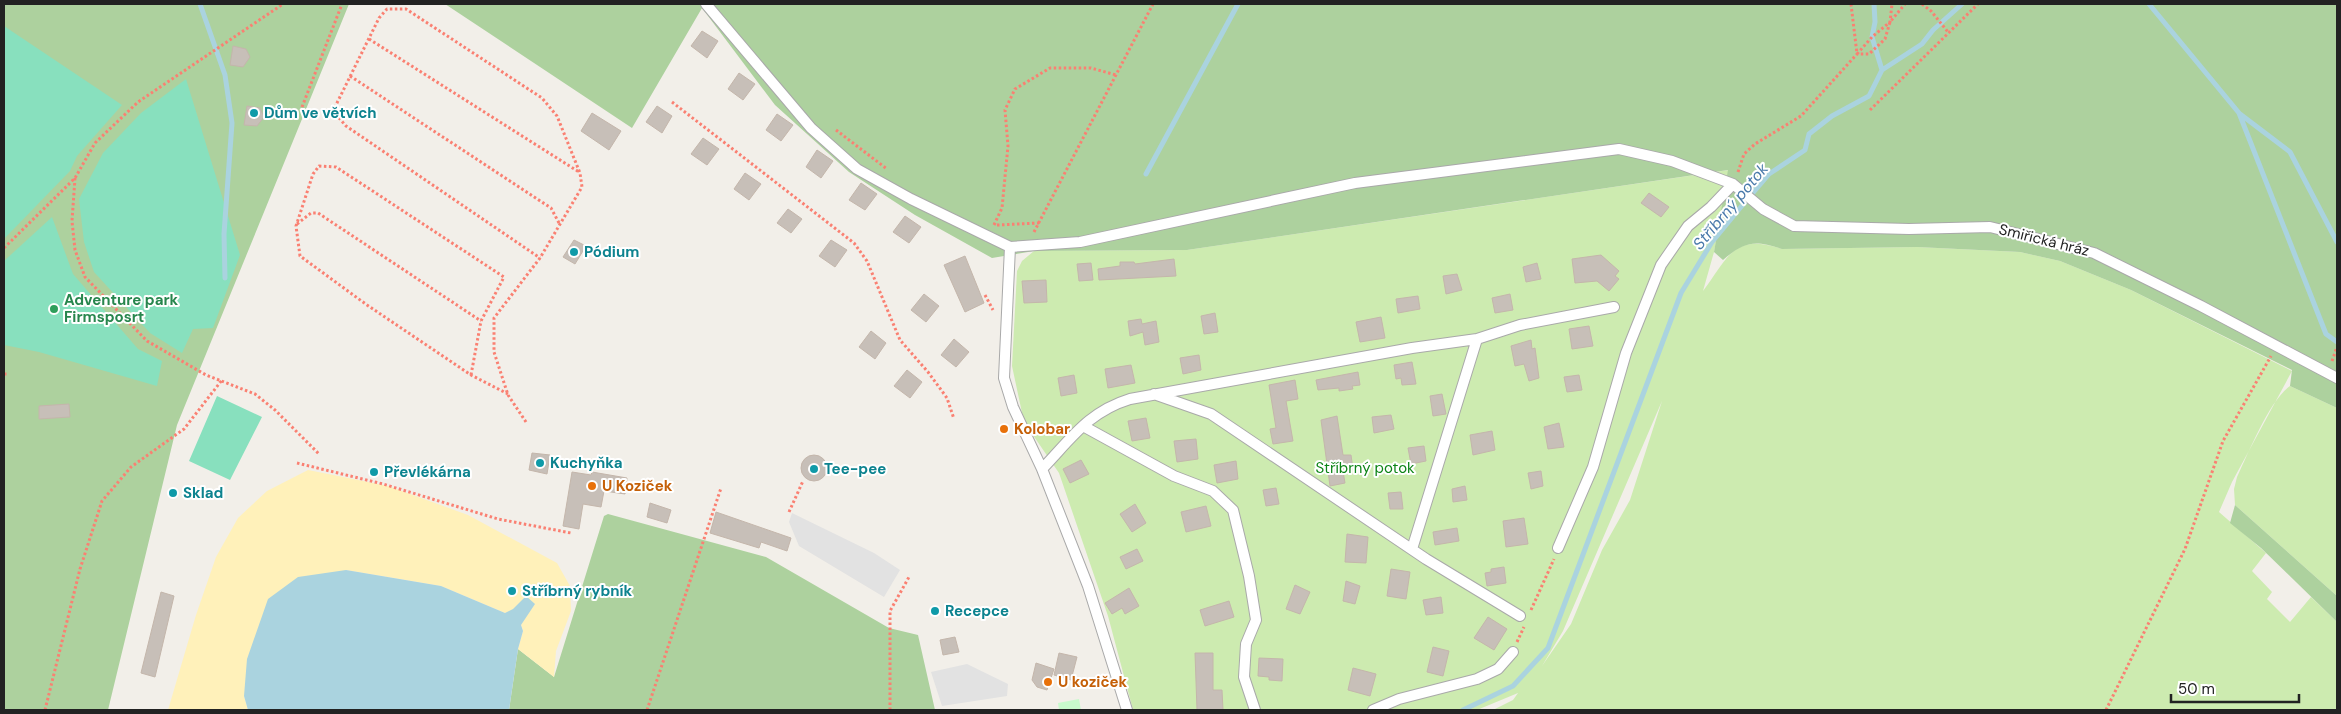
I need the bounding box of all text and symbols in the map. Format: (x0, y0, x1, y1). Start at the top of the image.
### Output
place label: Dům ve větvích (264, 103, 377, 123)
marker: Dům ve větvích (248, 107, 260, 119)
water label: Stříbrný potok (1688, 158, 1773, 254)
street label: Smiřická hráz (1997, 219, 2091, 261)
place label: Pódium (584, 242, 639, 262)
marker: Pódium (568, 246, 580, 258)
place label: Adventure park Firmsposrt (64, 290, 179, 327)
marker: Adventure park Firmsposrt (48, 303, 60, 315)
place label: Kolobar (1014, 419, 1070, 439)
marker: Kolobar (998, 423, 1010, 435)
place label: Kuchyňka (550, 453, 623, 473)
marker: Kuchyňka (534, 457, 546, 469)
park label: Stříbrný potok (1315, 458, 1415, 478)
place label: Tee-pee (824, 459, 886, 479)
place label: Převlékárna (384, 462, 471, 482)
marker: Tee-pee (808, 463, 820, 475)
marker: Převlékárna (368, 466, 380, 478)
place label: U Koziček (602, 476, 673, 496)
marker: U Koziček (586, 480, 598, 492)
place label: Sklad (183, 483, 223, 503)
marker: Sklad (167, 487, 179, 499)
place label: Stříbrný rybník (522, 581, 633, 601)
marker: Stříbrný rybník (506, 585, 518, 597)
place label: Recepce (945, 601, 1009, 621)
marker: Recepce (929, 605, 941, 617)
place label: U koziček (1058, 672, 1128, 692)
scale bar (2171, 672, 2298, 704)
marker: U koziček (1042, 676, 1054, 688)
text: 50 m (2178, 679, 2215, 699)

